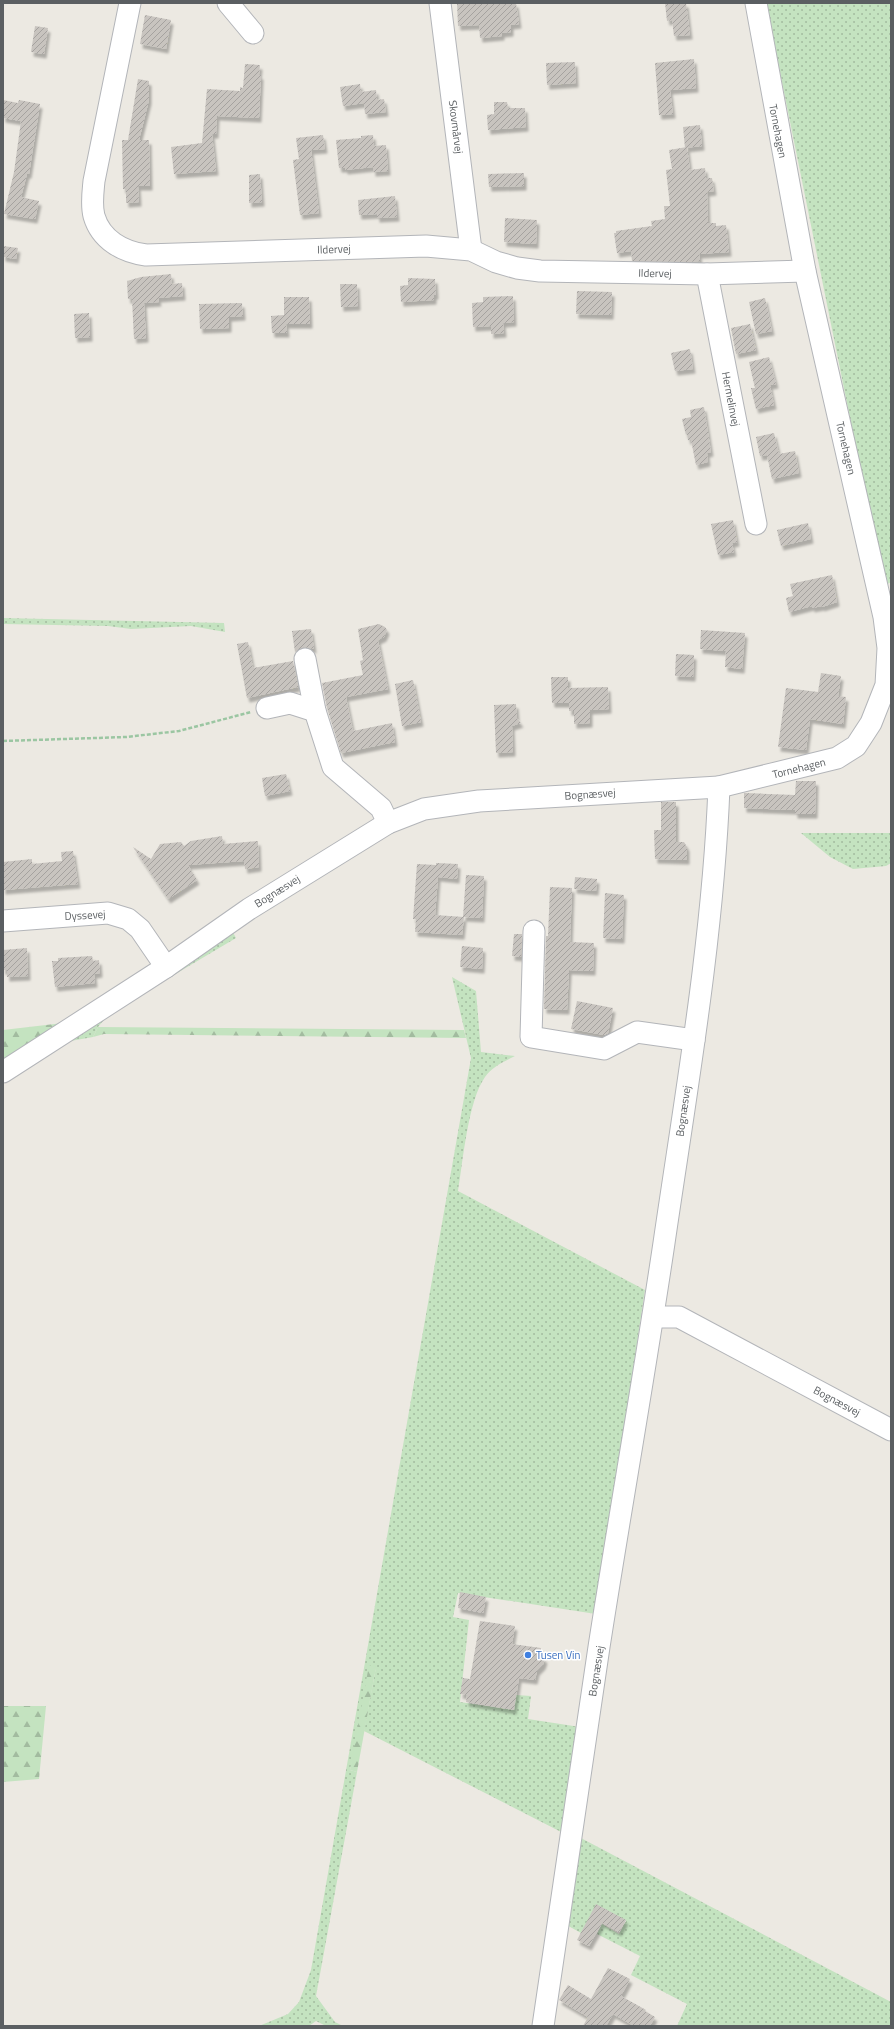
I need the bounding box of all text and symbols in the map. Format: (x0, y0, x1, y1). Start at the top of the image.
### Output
street label: Skovmårvej (445, 99, 467, 155)
street label: Tornehagen (765, 103, 791, 159)
street label: Ildervej (317, 240, 351, 258)
street label: Ildervej (638, 265, 672, 281)
street label: Hermelinvej (718, 370, 744, 428)
street label: Tornehagen (832, 420, 860, 476)
street label: Tornehagen (771, 754, 827, 782)
street label: Bognæsvej (564, 784, 616, 804)
street label: Bognæsvej (251, 871, 303, 911)
street label: Dyssevej (64, 906, 106, 924)
street label: Bognæsvej (672, 1085, 694, 1137)
street label: Bognæsvej (811, 1382, 863, 1420)
street label: Bognæsvej (584, 1644, 608, 1698)
place label: Tusen Vin (536, 1647, 580, 1663)
marker: Tusen Vin (523, 1650, 533, 1660)

